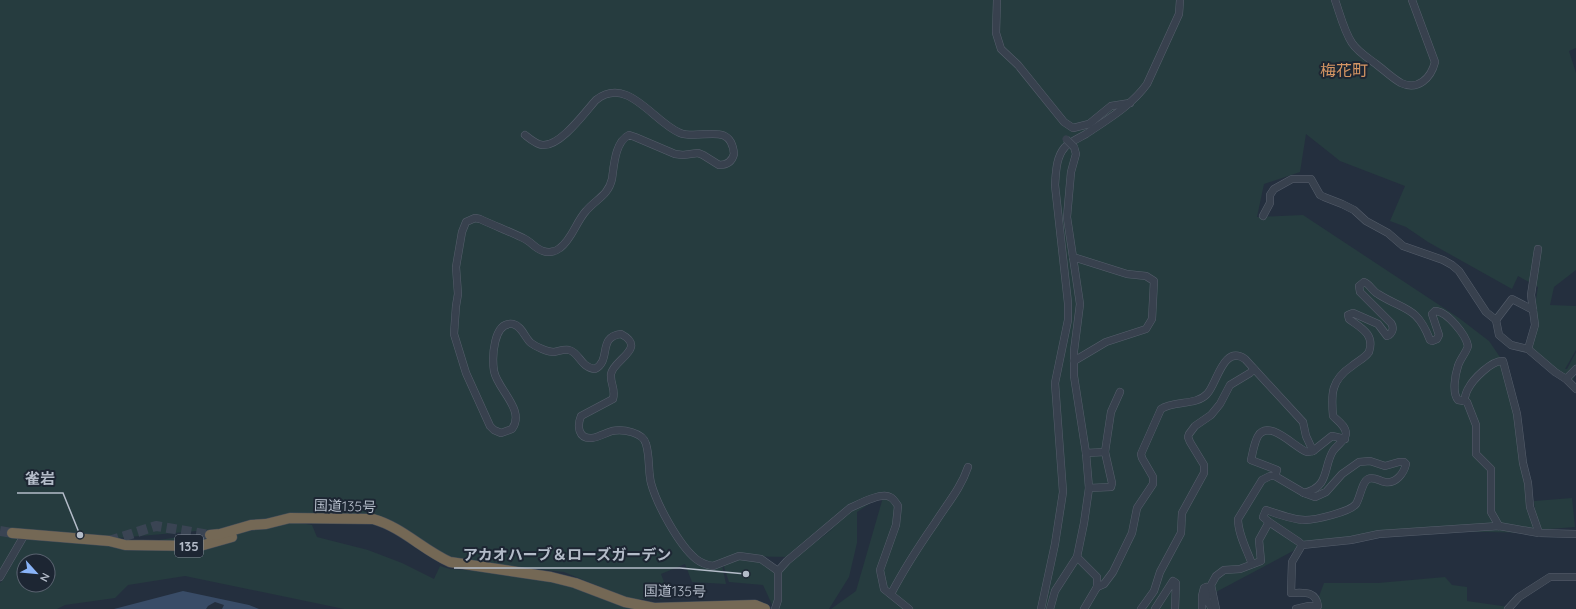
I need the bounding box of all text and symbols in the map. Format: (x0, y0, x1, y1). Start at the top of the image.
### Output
district label: 梅花町 (1320, 60, 1368, 80)
callout: 雀岩 (17, 466, 63, 493)
text: 雀岩 (25, 469, 55, 488)
street label: 国道135号 (314, 496, 376, 516)
road number: 135 (175, 535, 203, 557)
callout: アカオハーブ＆ローズガーデン (454, 541, 680, 568)
text: アカオハーブ＆ローズガーデン (463, 545, 671, 564)
north arrow (16, 553, 56, 593)
text: N (37, 571, 53, 584)
street label: 国道135号 (644, 581, 706, 601)

